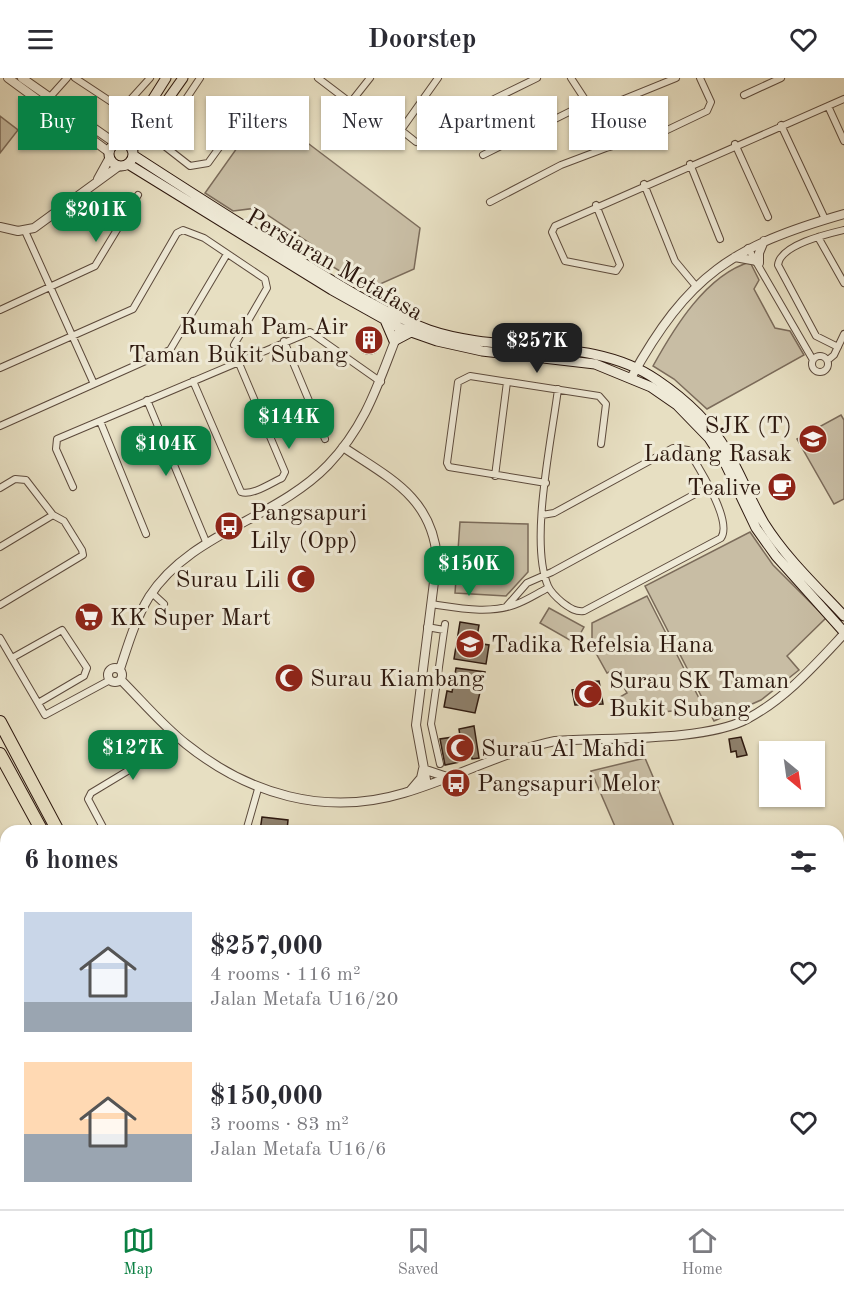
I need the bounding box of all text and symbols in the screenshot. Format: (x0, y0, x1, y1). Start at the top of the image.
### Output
icon: menu (24, 23, 57, 56)
icon: heart (787, 23, 820, 56)
text: Doorstep (367, 26, 477, 53)
chip: Buy (18, 96, 97, 150)
chip: Rent (109, 96, 194, 150)
chip: Filters (206, 96, 309, 150)
chip: New (321, 96, 405, 150)
chip: Apartment (417, 96, 557, 150)
chip: House (569, 96, 668, 150)
pin: $201K (54, 192, 138, 243)
text: $201K (65, 201, 127, 221)
street label: Persiaran Metafasa (242, 205, 427, 326)
place label: Rumah Pam Air Taman Bukit Subang (128, 316, 348, 368)
pin: $257K (495, 323, 579, 374)
building icon: Rumah Pam Air Taman Bukit Subang (353, 324, 385, 356)
text: $257K (506, 332, 568, 352)
pin: $144K (247, 399, 331, 450)
text: $144K (258, 408, 320, 428)
place label: SJK (T) Ladang Rasak (643, 415, 792, 467)
school or university icon: SJK (T) Ladang Rasak (797, 423, 829, 455)
pin: $104K (124, 426, 208, 477)
text: $104K (135, 435, 197, 455)
cafe icon: Tealive (766, 471, 798, 503)
place label: Tealive (687, 477, 761, 501)
place label: Pangsapuri Lily (Opp) (250, 502, 367, 554)
bus stop icon: Pangsapuri Lily (Opp) (213, 510, 245, 542)
pin: $150K (427, 546, 511, 597)
text: $150K (438, 555, 500, 575)
mosque icon: Surau Lili (285, 563, 317, 595)
place label: Surau Lili (176, 569, 280, 593)
supermarket icon: KK Super Mart (73, 601, 105, 633)
place label: KK Super Mart (110, 607, 271, 631)
school or university icon: Tadika Refelsia Hana (454, 628, 486, 660)
place label: Tadika Refelsia Hana (491, 634, 714, 658)
mosque icon: Surau Kiambang (273, 662, 305, 694)
place label: Surau Kiambang (310, 668, 485, 692)
place label: Surau SK Taman Bukit Subang (609, 670, 789, 722)
mosque icon: Surau SK Taman Bukit Subang (572, 678, 604, 710)
pin: $127K (91, 730, 175, 781)
mosque icon: Surau Al Mahdi (444, 732, 476, 764)
place label: Surau Al Mahdi (481, 738, 646, 762)
text: $127K (102, 739, 164, 759)
north arrow (759, 741, 825, 807)
map controls (759, 741, 825, 807)
bus stop icon: Pangsapuri Melor (440, 767, 472, 799)
place label: Pangsapuri Melor (477, 773, 660, 797)
icon: filters (787, 845, 820, 878)
text: 6 homes (24, 848, 118, 874)
text: $257,000 (210, 934, 323, 960)
icon: home (72, 936, 144, 1008)
icon: heart (787, 956, 820, 989)
text: 4 rooms · 116 m² (210, 965, 360, 985)
text: Jalan Metafa U16/20 (210, 990, 398, 1010)
text: $150,000 (210, 1084, 323, 1110)
icon: home (72, 1086, 144, 1158)
icon: heart (787, 1106, 820, 1139)
text: 3 rooms · 83 m² (210, 1115, 349, 1135)
text: Jalan Metafa U16/6 (210, 1140, 387, 1160)
tab: Map (122, 1224, 155, 1280)
tab: Saved (398, 1224, 439, 1280)
tab: Home (682, 1224, 722, 1280)

